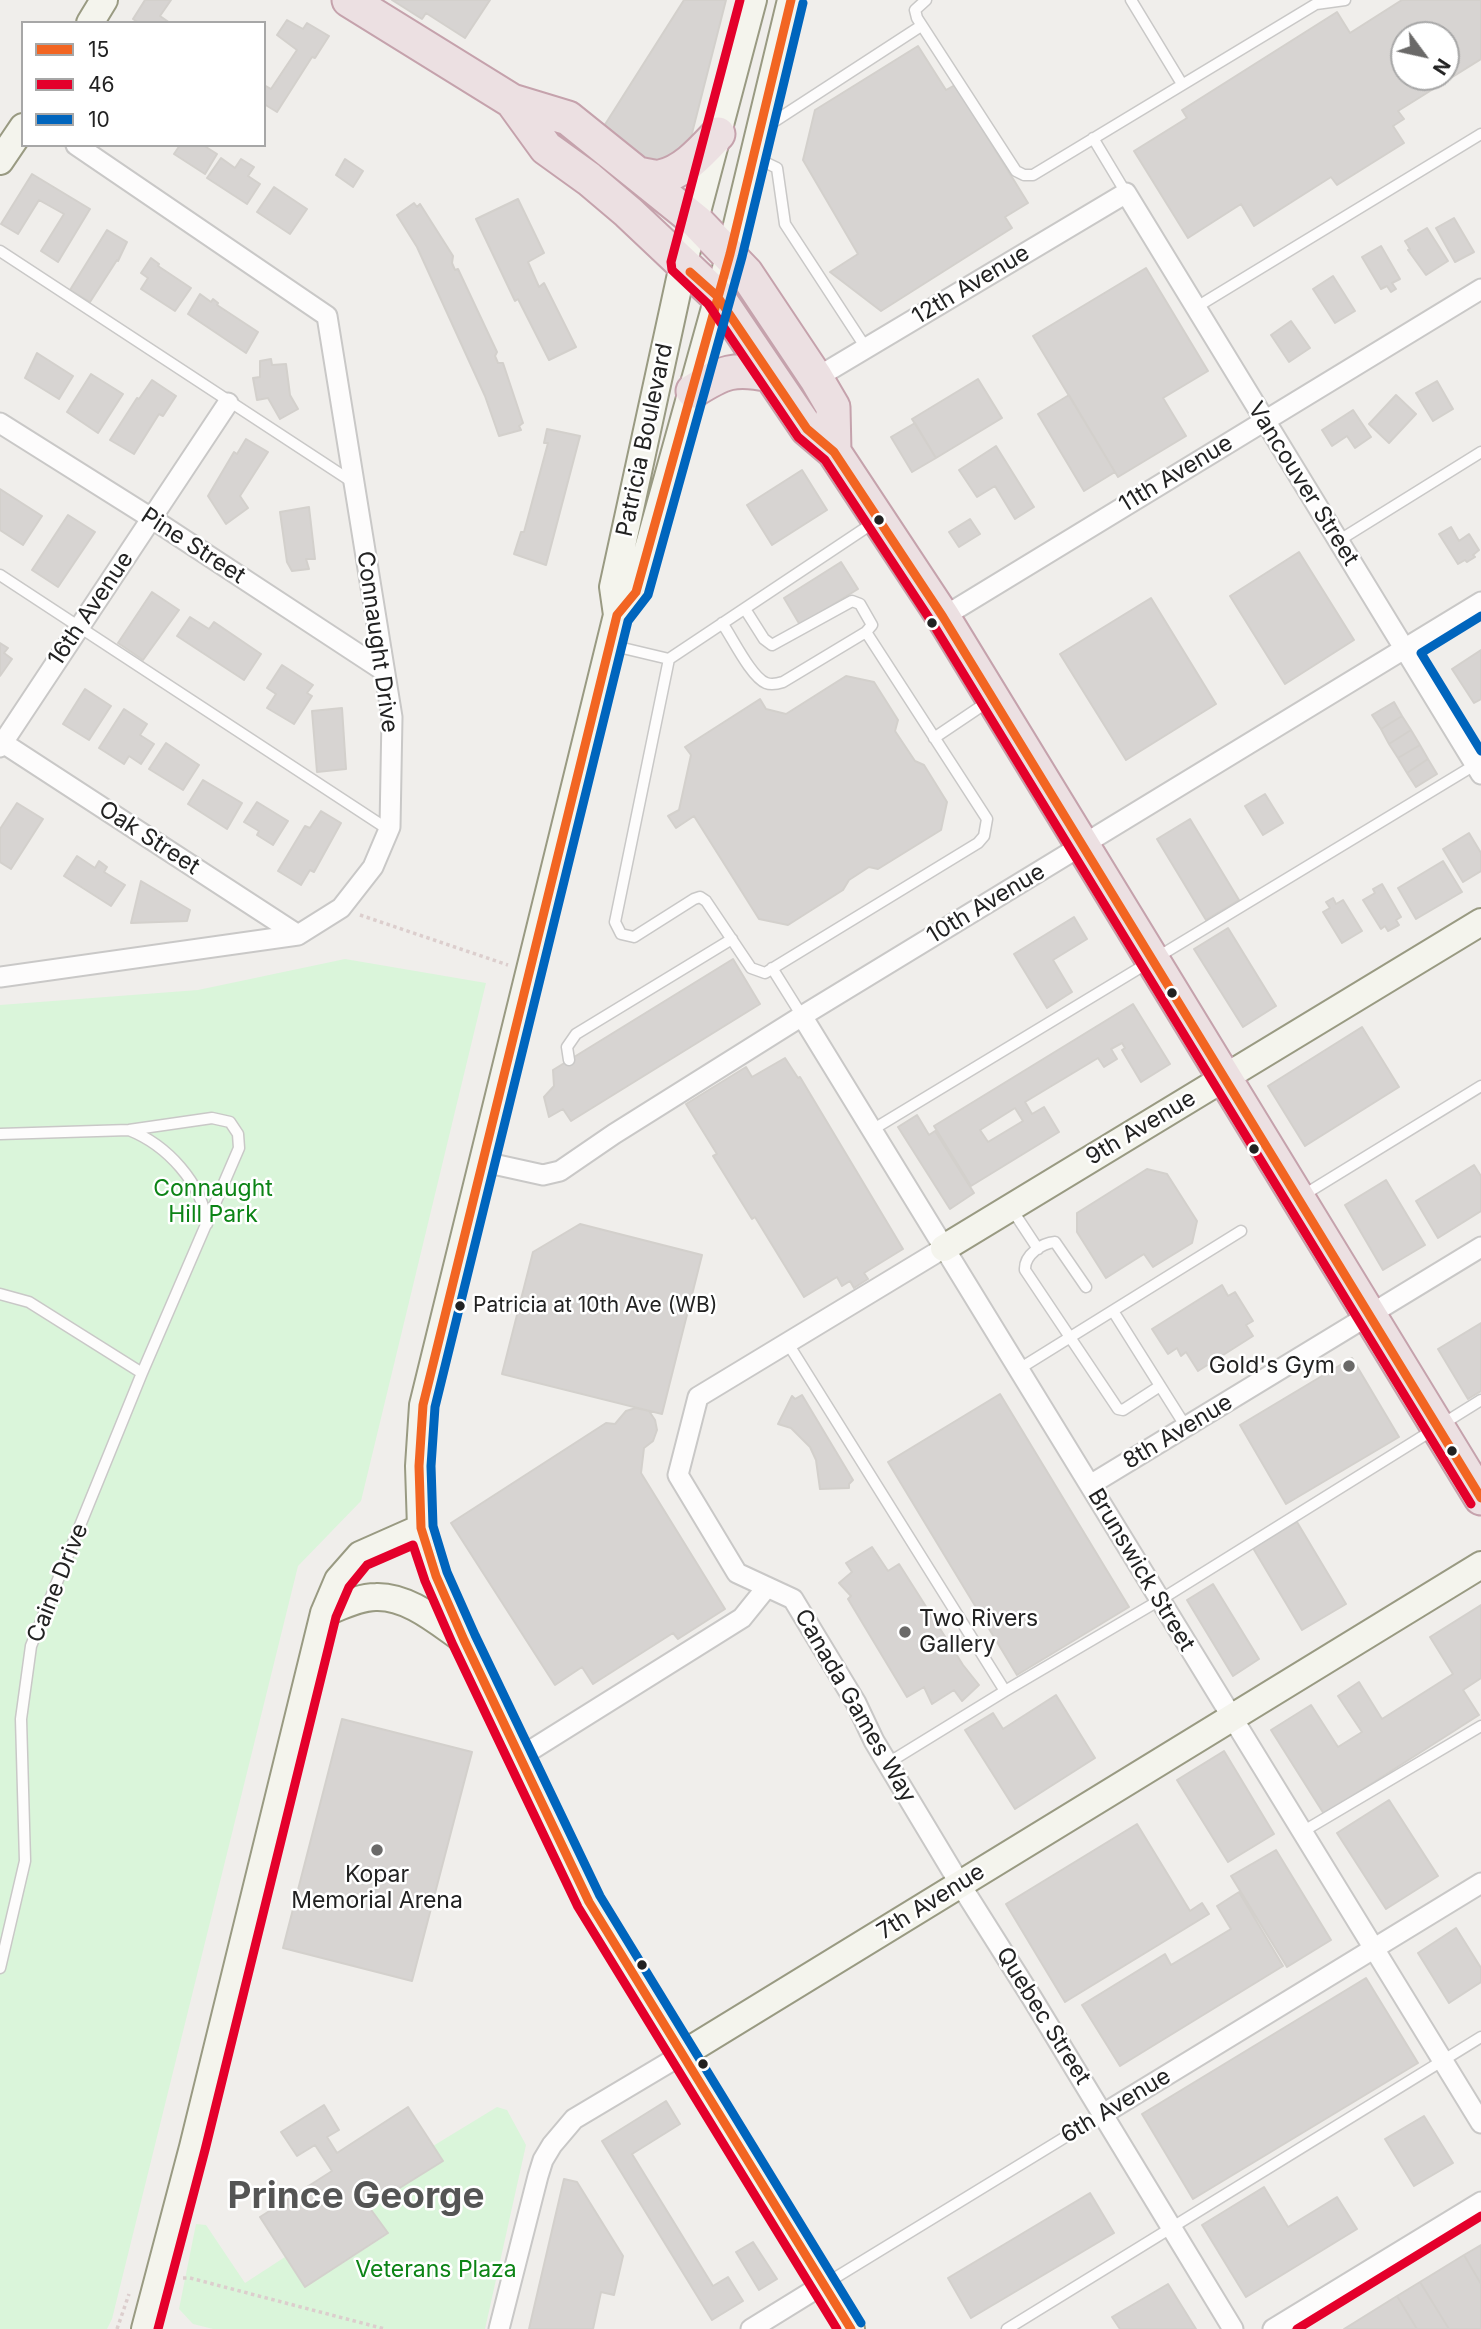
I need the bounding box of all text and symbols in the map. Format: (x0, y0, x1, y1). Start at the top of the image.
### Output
legend (21, 21, 266, 147)
north arrow (1390, 21, 1460, 91)
text: 15 (88, 37, 109, 62)
text: N (1428, 54, 1455, 79)
text: 46 (88, 72, 115, 97)
text: 10 (88, 107, 110, 132)
street label: 12th Avenue (907, 239, 1035, 331)
street label: Patricia Boulevard (611, 341, 679, 539)
street label: Vancouver Street (1242, 397, 1364, 571)
street label: 11th Avenue (1114, 429, 1238, 519)
street label: Pine Street (136, 502, 250, 590)
unlabelled marker (872, 513, 886, 527)
street label: 16th Avenue (43, 547, 139, 671)
street label: Connaught Drive (351, 549, 403, 735)
unlabelled marker (925, 616, 939, 630)
street label: Oak Street (93, 795, 205, 881)
street label: 10th Avenue (922, 858, 1050, 950)
unlabelled marker (1165, 986, 1179, 1000)
street label: 9th Avenue (1081, 1085, 1201, 1171)
unlabelled marker (1247, 1142, 1261, 1156)
park label: Connaught Hill Park (153, 1175, 273, 1229)
place label: Patricia at 10th Ave (WB) (473, 1293, 717, 1319)
marker: Patricia at 10th Ave (WB) (453, 1299, 467, 1313)
place label: Gold's Gym (1209, 1352, 1335, 1380)
marker: Gold's Gym (1341, 1358, 1357, 1374)
street label: 8th Avenue (1118, 1389, 1238, 1475)
unlabelled marker (1445, 1444, 1459, 1458)
street label: Brunswick Street (1082, 1484, 1200, 1656)
street label: Caine Drive (22, 1519, 94, 1647)
street label: Canada Games Way (788, 1604, 922, 1808)
place label: Two Rivers Gallery (919, 1605, 1038, 1659)
marker: Two Rivers Gallery (897, 1624, 913, 1640)
marker: Kopar Memorial Arena (369, 1842, 385, 1858)
street label: 7th Avenue (872, 1858, 990, 1946)
place label: Kopar Memorial Arena (291, 1861, 463, 1915)
street label: Quebec Street (990, 1942, 1096, 2090)
unlabelled marker (635, 1958, 649, 1972)
unlabelled marker (696, 2057, 710, 2071)
street label: 6th Avenue (1056, 2063, 1176, 2149)
district label: Prince George (227, 2175, 485, 2219)
park label: Veterans Plaza (355, 2256, 517, 2284)

